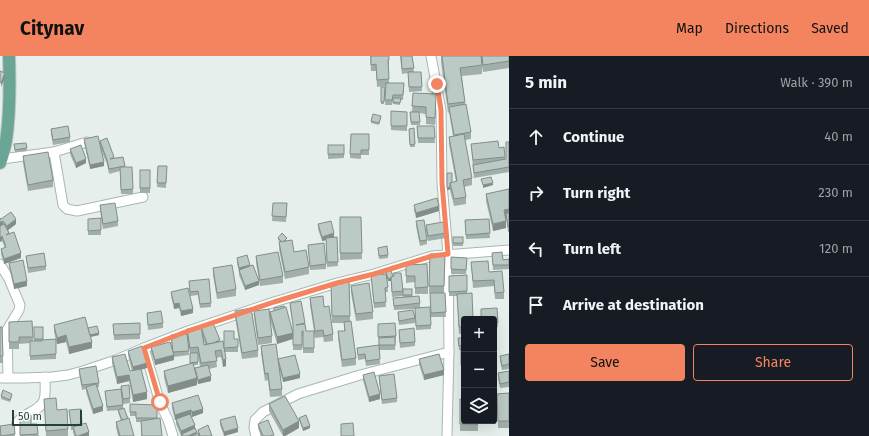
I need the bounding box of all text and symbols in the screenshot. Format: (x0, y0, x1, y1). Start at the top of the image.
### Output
text: Citynav (20, 17, 84, 40)
text: Map (676, 20, 703, 37)
text: Directions (725, 20, 789, 37)
text: Saved (811, 20, 849, 37)
text: 5 min (525, 72, 567, 93)
route end (428, 75, 446, 93)
text: Walk · 390 m (780, 75, 853, 90)
icon: ahead (525, 126, 547, 148)
text: Continue (563, 128, 624, 146)
text: 40 m (824, 129, 853, 144)
icon: right (525, 182, 547, 204)
text: Turn right (563, 184, 630, 202)
text: 230 m (818, 185, 853, 200)
icon: left (525, 238, 547, 260)
text: Turn left (563, 240, 621, 258)
text: 120 m (819, 241, 853, 256)
icon: arrive (525, 294, 547, 316)
text: Arrive at destination (563, 296, 704, 314)
map controls (461, 316, 497, 424)
button: + (461, 316, 497, 352)
button: Save (525, 344, 685, 381)
button: Share (693, 344, 853, 381)
button: − (461, 352, 497, 388)
button: layers (461, 388, 497, 424)
route start (151, 393, 169, 411)
scale bar (12, 408, 82, 427)
text: 50 m (18, 410, 42, 423)

